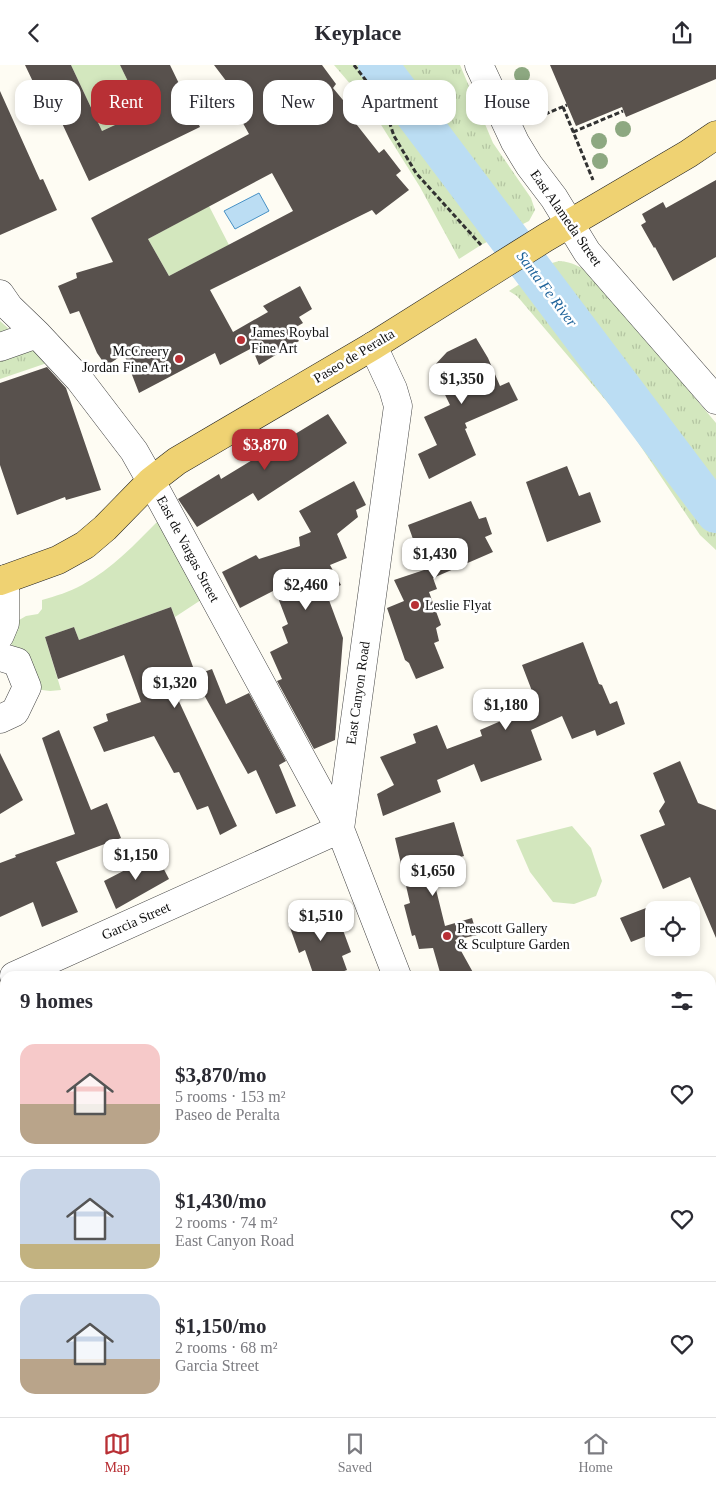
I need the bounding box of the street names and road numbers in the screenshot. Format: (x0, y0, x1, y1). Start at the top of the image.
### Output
street label: East Alameda Street (527, 167, 605, 269)
street label: Paseo de Peralta (311, 326, 398, 386)
street label: East de Vargas Street (154, 493, 222, 605)
street label: East Canyon Road (343, 640, 373, 746)
street label: Garcia Street (99, 899, 173, 943)

